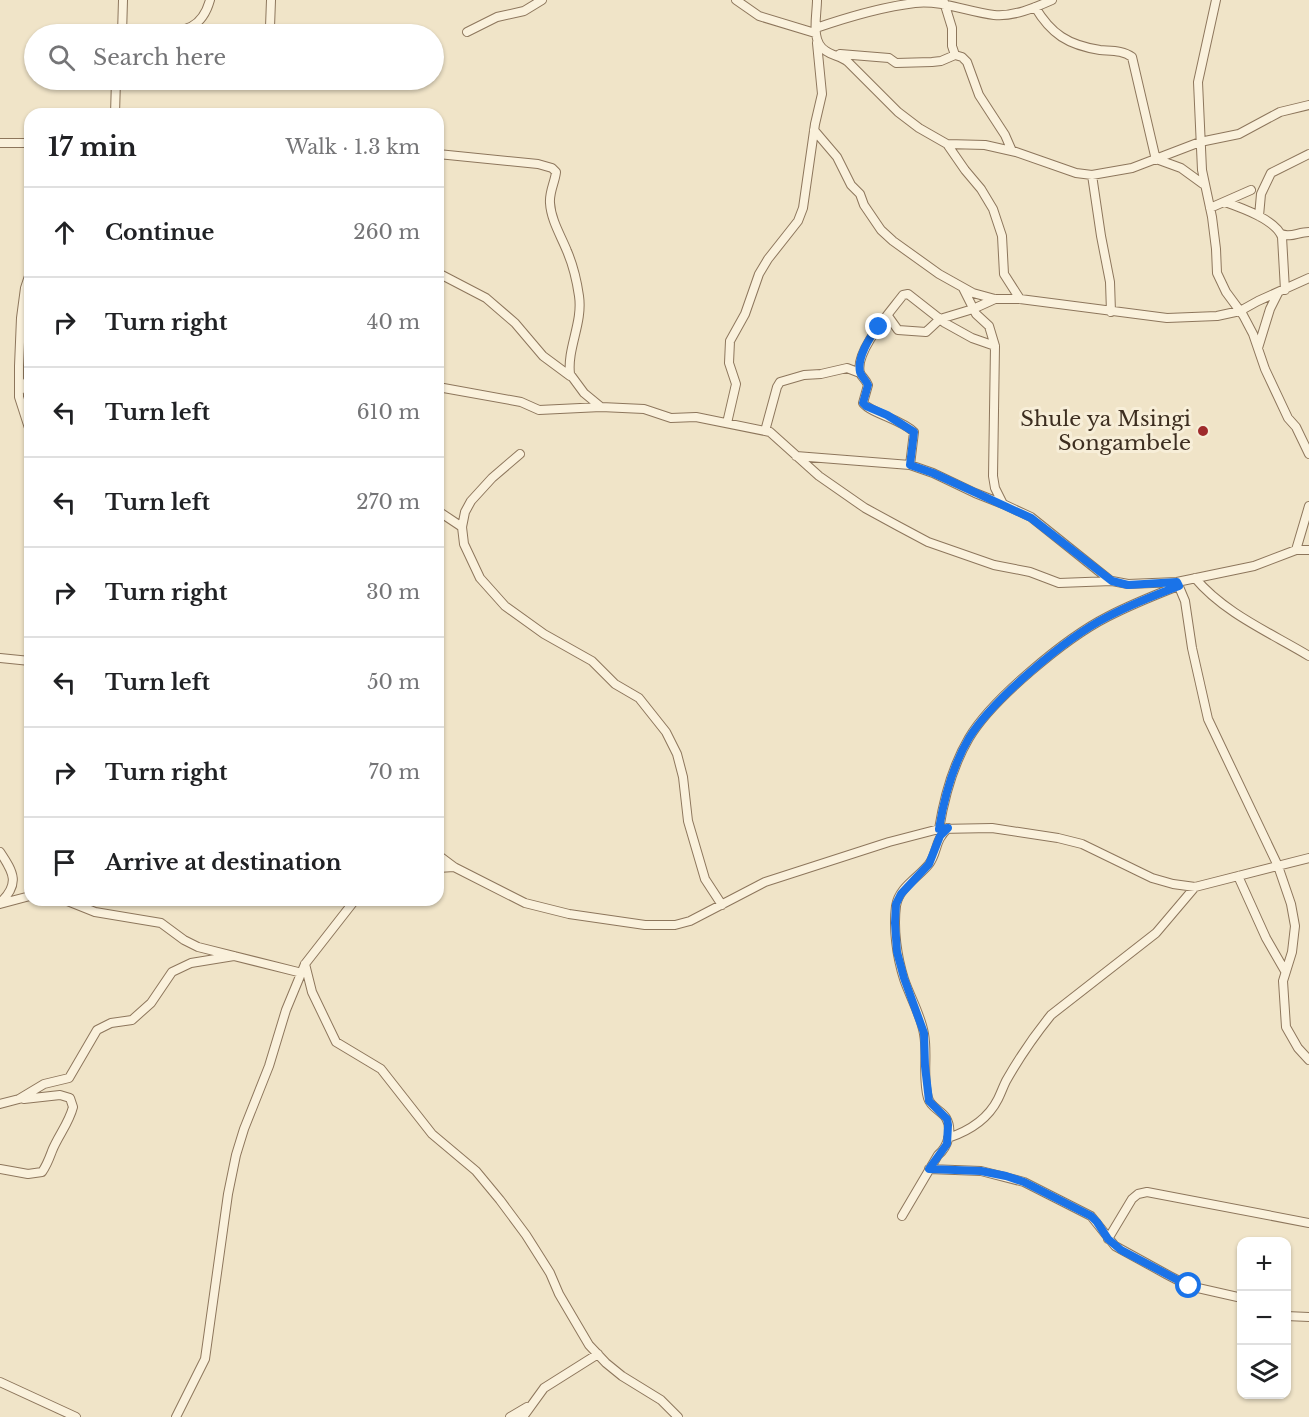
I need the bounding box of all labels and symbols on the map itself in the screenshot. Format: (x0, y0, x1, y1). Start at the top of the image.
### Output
route end (865, 313, 891, 339)
place label: Shule ya Msingi Songambele (1020, 406, 1191, 456)
marker: Shule ya Msingi Songambele (1196, 424, 1210, 438)
route start (1175, 1272, 1201, 1298)

